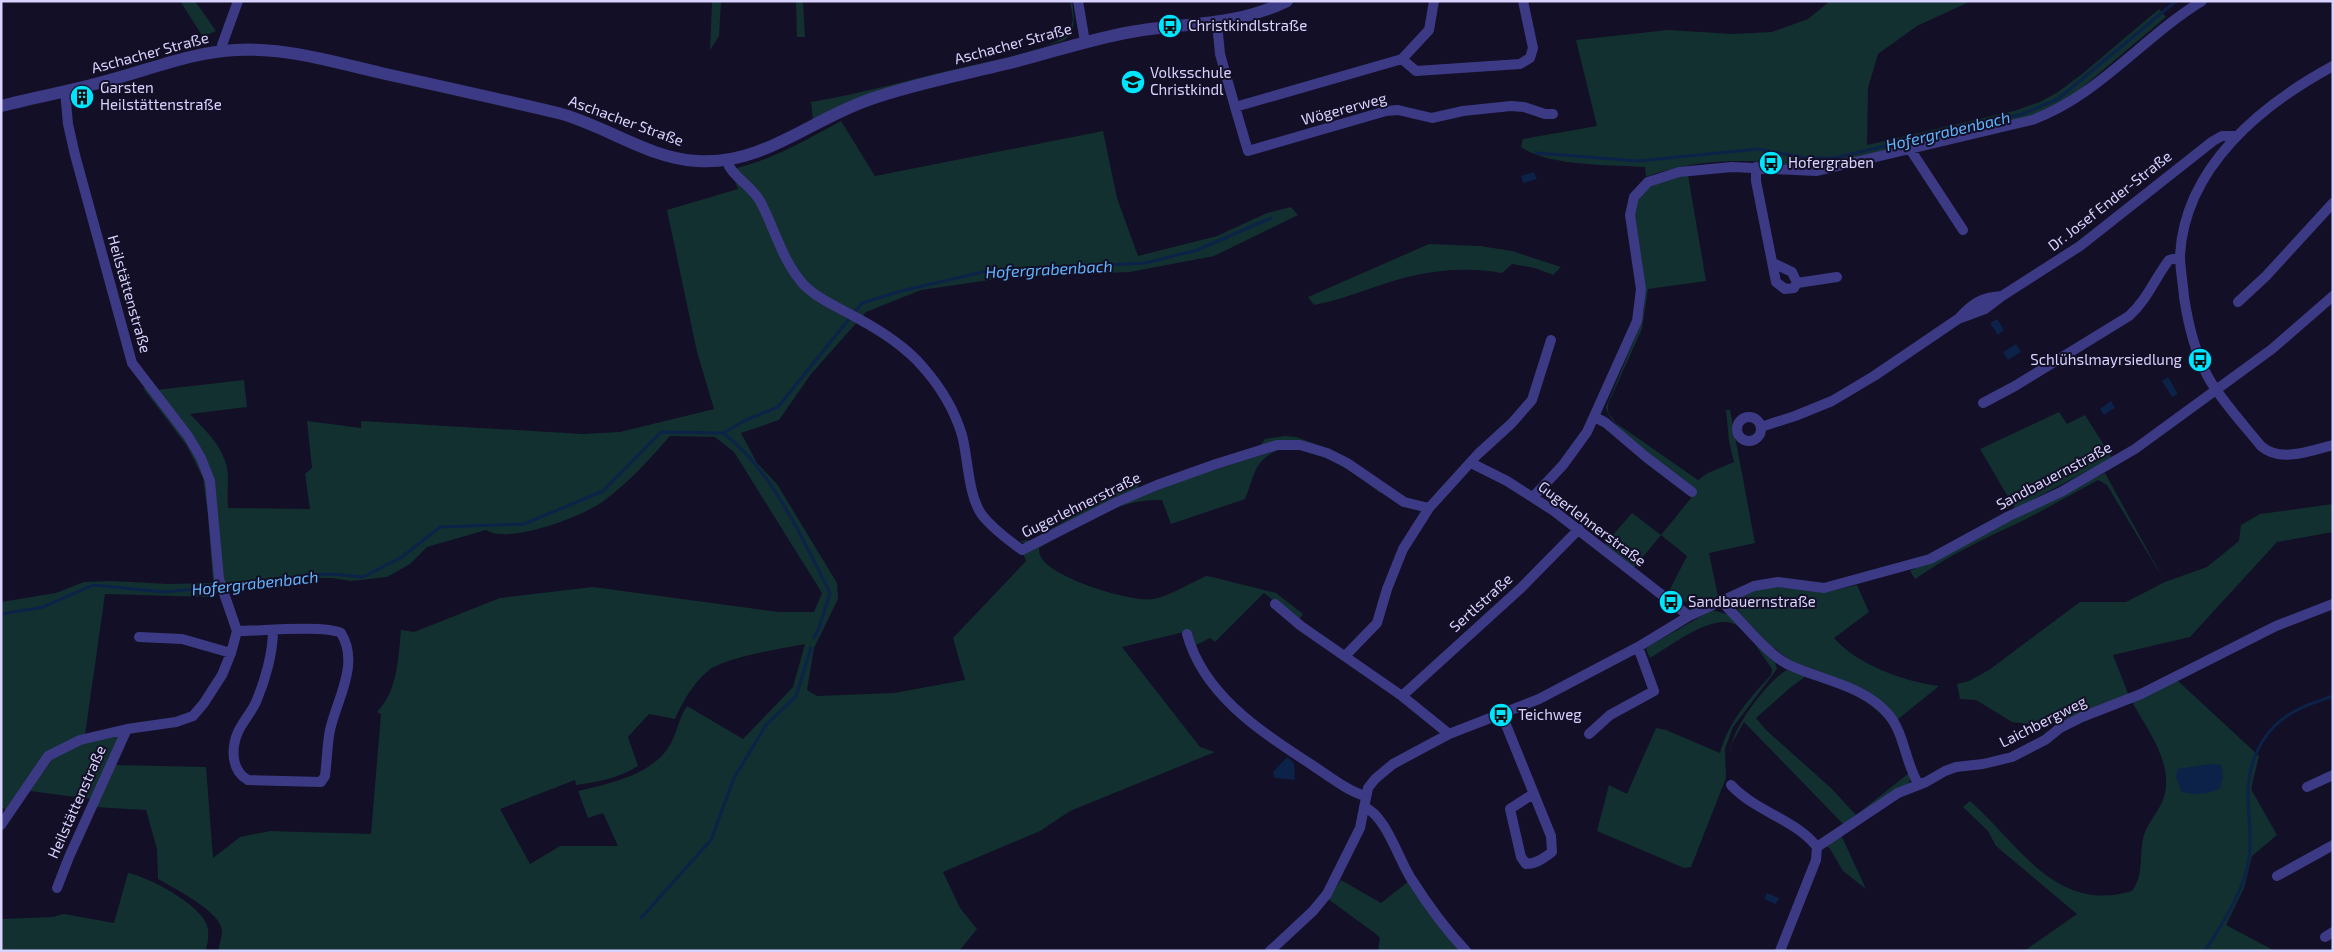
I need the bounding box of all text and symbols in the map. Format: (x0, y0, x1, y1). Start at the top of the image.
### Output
bus stop icon: Christkindlstraße (1157, 13, 1183, 39)
place label: Christkindlstraße (1188, 16, 1307, 34)
street label: Aschacher Straße (952, 19, 1073, 67)
street label: Aschacher Straße (89, 28, 210, 76)
place label: Volksschule Christkindl (1150, 63, 1232, 98)
school or university icon: Volksschule Christkindl (1120, 69, 1146, 95)
place label: Garsten Heilstättenstraße (100, 78, 222, 113)
building icon: Garsten Heilstättenstraße (69, 84, 95, 110)
street label: Wögererweg (1299, 88, 1389, 128)
street label: Aschacher Straße (566, 91, 686, 149)
water label: Hofergrabenbach (1884, 107, 2012, 154)
street label: Dr. Josef Ender-Straße (2044, 146, 2175, 254)
bus stop icon: Hofergraben (1758, 150, 1784, 176)
place label: Hofergraben (1788, 153, 1874, 171)
street label: Heilstättenstraße (105, 233, 155, 355)
water label: Hofergrabenbach (985, 256, 1113, 281)
bus stop icon: Schlühslmayrsiedlung (2187, 347, 2213, 373)
place label: Schlühslmayrsiedlung (2030, 350, 2183, 368)
street label: Sandbauernstraße (1993, 437, 2114, 513)
street label: Gugerlehnerstraße (1018, 467, 1143, 541)
street label: Gugerlehnerstraße (1535, 477, 1650, 570)
water label: Hofergrabenbach (191, 566, 319, 599)
street label: Sertlstraße (1445, 569, 1515, 635)
bus stop icon: Sandbauernstraße (1658, 589, 1684, 615)
place label: Sandbauernstraße (1688, 592, 1816, 610)
street label: Laichbergweg (1996, 691, 2090, 751)
bus stop icon: Teichweg (1488, 702, 1514, 728)
place label: Teichweg (1518, 705, 1582, 723)
street label: Heilstättenstraße (43, 742, 109, 861)

